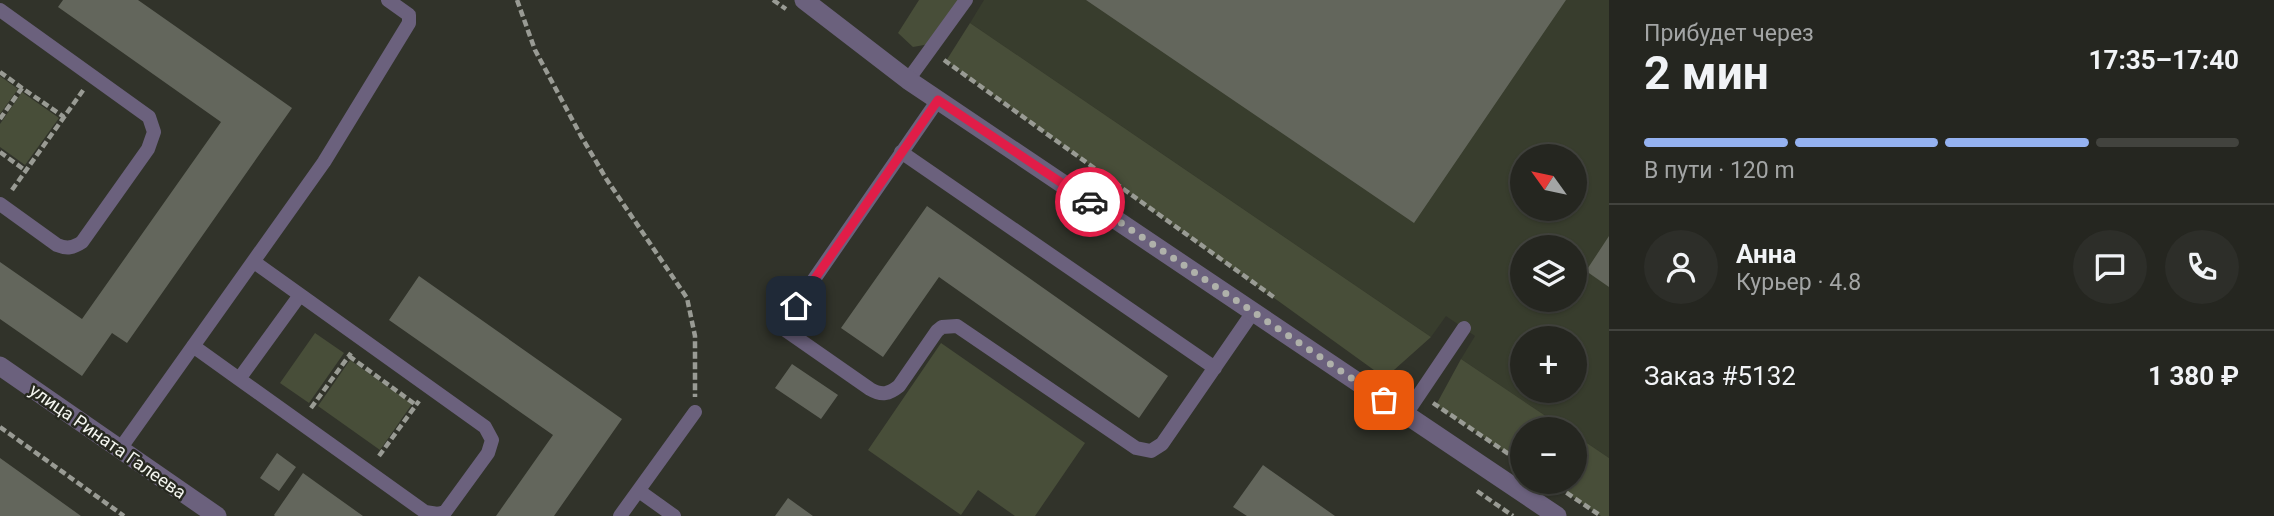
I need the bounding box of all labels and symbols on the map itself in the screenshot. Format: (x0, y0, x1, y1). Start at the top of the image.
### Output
north arrow (1510, 144, 1587, 220)
courier (1055, 167, 1125, 237)
pin (766, 276, 826, 336)
pin (1354, 370, 1414, 430)
street label: улица Рината Галеева (26, 379, 190, 503)

